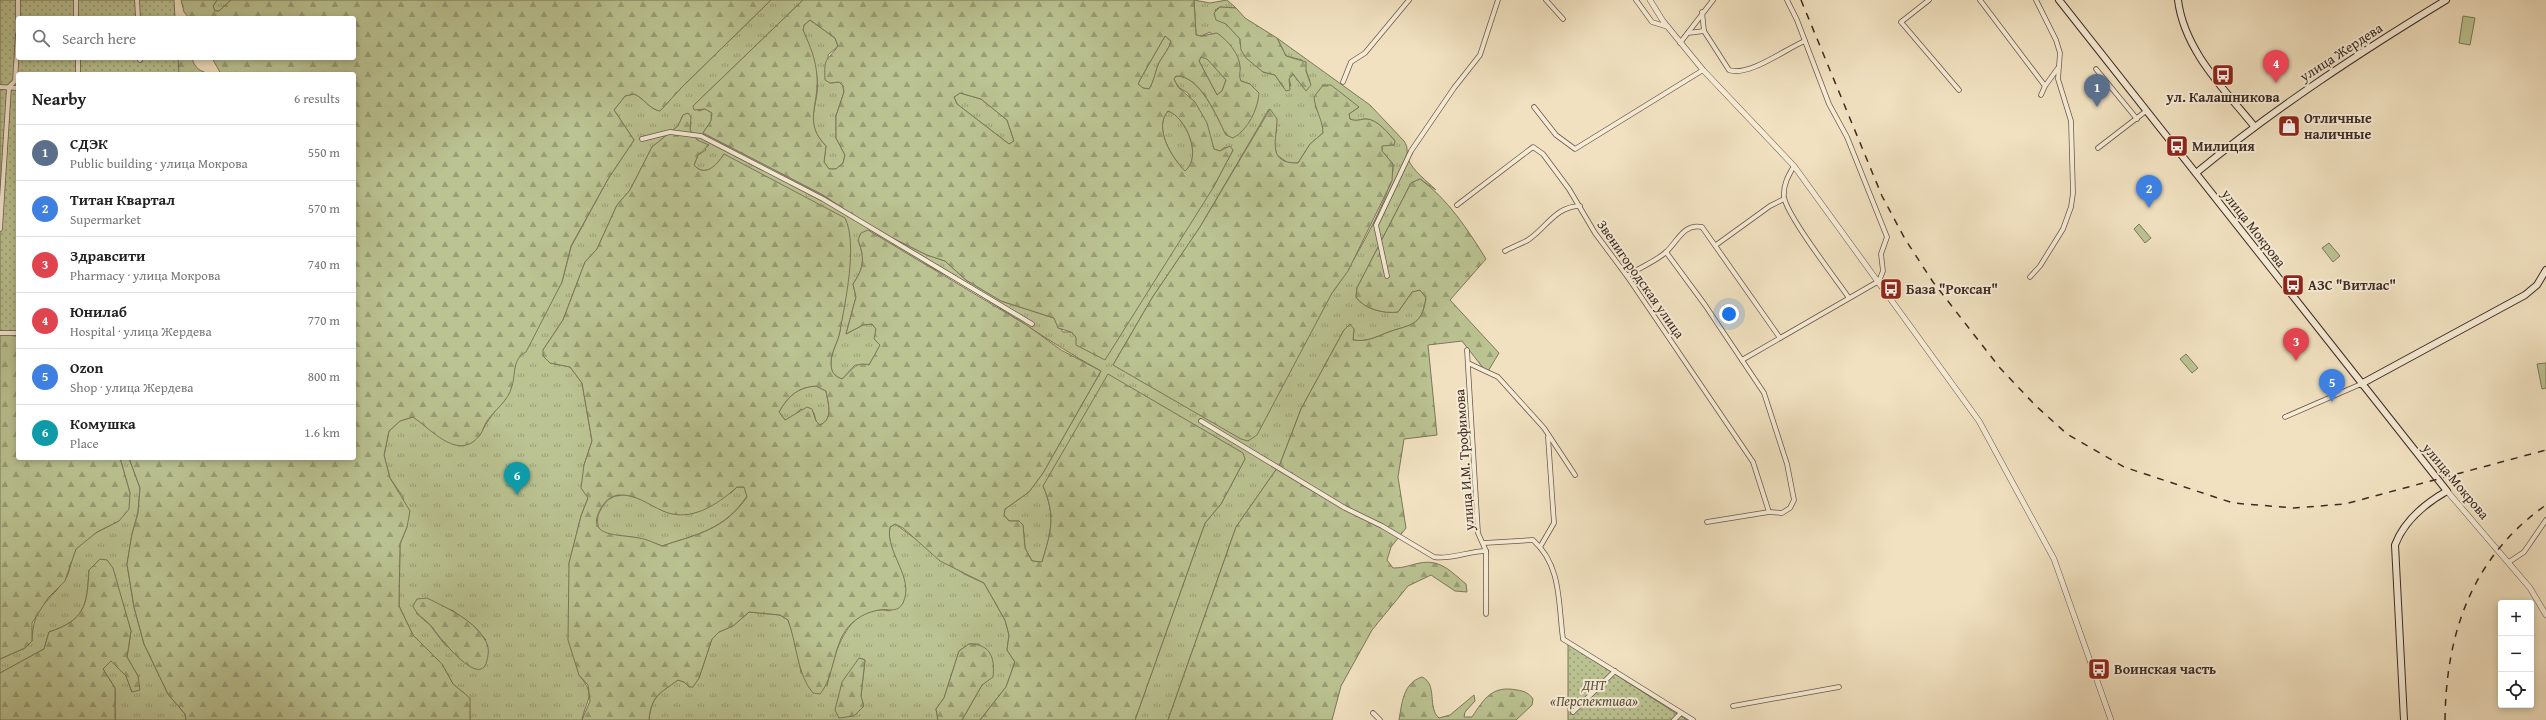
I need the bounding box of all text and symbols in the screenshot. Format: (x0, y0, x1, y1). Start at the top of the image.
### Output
search box (16, 16, 356, 60)
street label: улица Жердева (2295, 18, 2387, 87)
icon: search (30, 27, 52, 49)
text: Search here (62, 28, 136, 49)
pin: 4 (2263, 50, 2289, 83)
bus stop icon: ул. Калашникова (2210, 62, 2236, 88)
pin: 1 (2084, 74, 2110, 107)
text: Nearby (32, 86, 86, 111)
place label: ул. Калашникова (2165, 87, 2280, 107)
text: 6 results (294, 89, 340, 108)
place label: Отличные наличные (2304, 108, 2372, 144)
shop icon: Отличные наличные (2276, 113, 2302, 139)
text: СДЭК (70, 133, 108, 154)
bus stop icon: Милиция (2164, 133, 2190, 159)
place label: Милиция (2192, 136, 2255, 156)
text: 1 (42, 143, 48, 162)
text: 550 m (308, 143, 340, 162)
text: Public building · улица Мокрова (70, 154, 248, 173)
pin: 2 (2136, 175, 2162, 208)
street label: улица Мокрова (2216, 184, 2291, 272)
text: Титан Квартал (70, 189, 175, 210)
text: 2 (42, 199, 48, 218)
text: 570 m (308, 199, 340, 218)
text: Supermarket (70, 210, 141, 229)
street label: Звенигородская улица (1592, 216, 1690, 343)
text: Здравсити (70, 245, 145, 266)
text: 3 (42, 255, 48, 274)
text: 740 m (308, 255, 340, 274)
text: Pharmacy · улица Мокрова (70, 266, 220, 285)
bus stop icon: АЗС "Витлас" (2280, 272, 2306, 298)
place label: АЗС "Витлас" (2308, 275, 2396, 295)
bus stop icon: База "Роксан" (1878, 276, 1904, 302)
place label: База "Роксан" (1906, 279, 1998, 299)
text: Юнилаб (70, 301, 127, 322)
your location (1719, 304, 1739, 324)
text: 4 (42, 311, 48, 330)
text: 770 m (308, 311, 340, 330)
text: Hospital · улица Жердева (70, 322, 212, 341)
pin: 3 (2283, 328, 2309, 361)
text: Ozon (70, 357, 103, 378)
text: 5 (42, 367, 48, 386)
text: 800 m (308, 367, 340, 386)
pin: 5 (2319, 369, 2345, 402)
text: Shop · улица Жердева (70, 378, 193, 397)
street label: улица И.М. Трофимова (1449, 388, 1479, 533)
text: Комушка (70, 413, 136, 434)
text: 6 (42, 423, 48, 442)
text: 1.6 km (304, 423, 340, 442)
text: Place (70, 434, 99, 453)
street label: улица Мокрова (2417, 438, 2494, 524)
pin: 6 (504, 462, 530, 495)
map controls (2498, 600, 2534, 708)
button: + (2498, 600, 2534, 636)
button: − (2498, 636, 2534, 672)
bus stop icon: Воинская часть (2086, 656, 2112, 682)
place label: Воинская часть (2114, 659, 2216, 679)
button: locate (2498, 672, 2534, 708)
park label: ДНТ «Перспектива» (1550, 675, 1638, 711)

